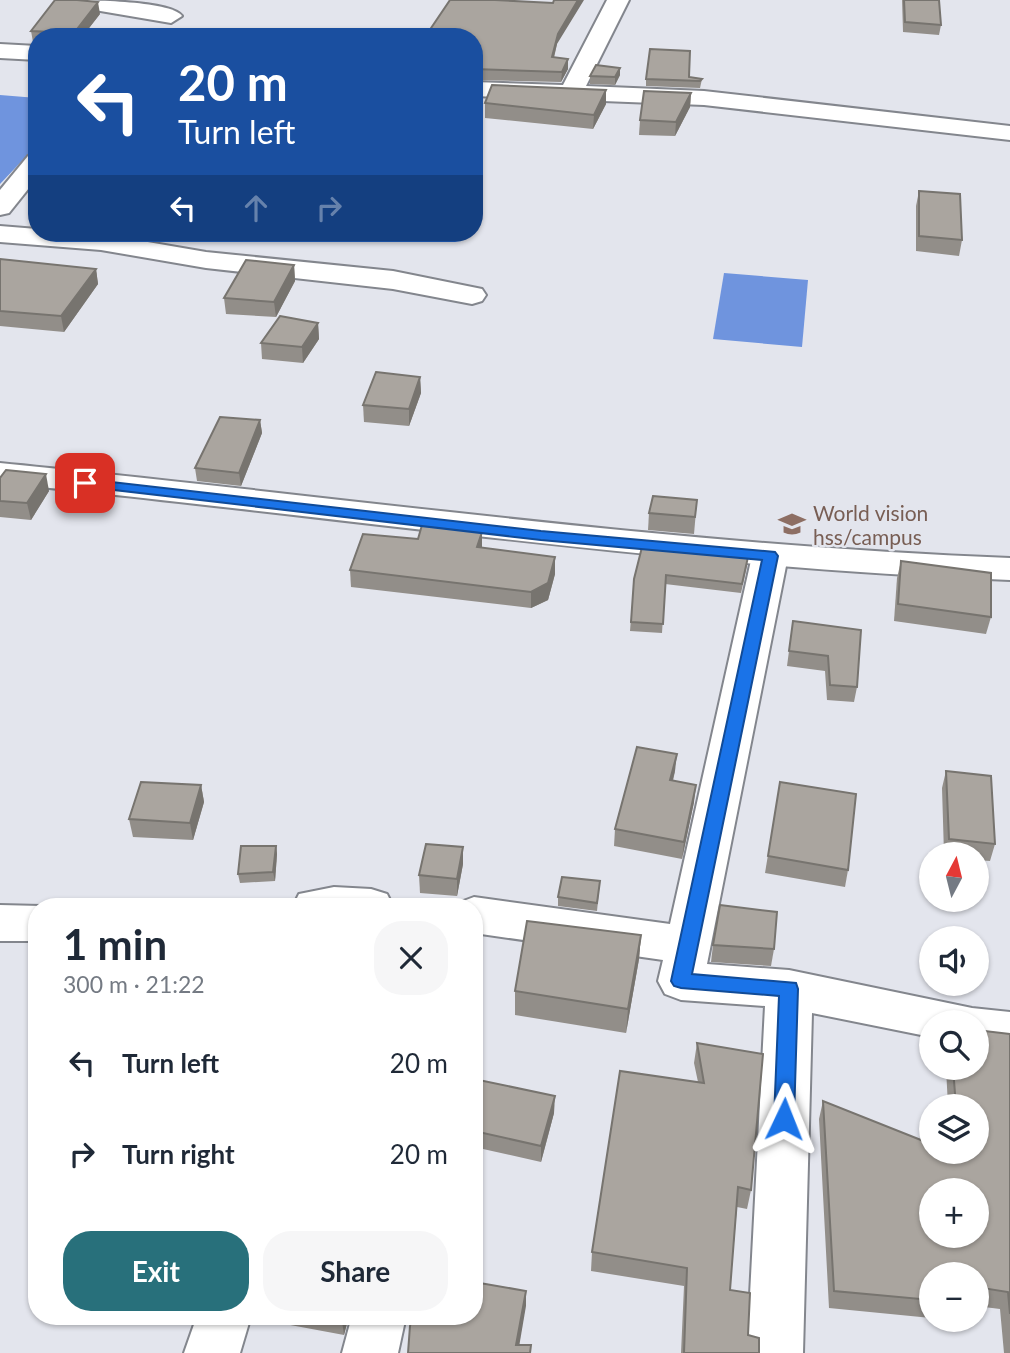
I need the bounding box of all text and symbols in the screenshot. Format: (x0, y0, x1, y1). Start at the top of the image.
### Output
text: 20 m (178, 53, 288, 111)
icon: left (63, 56, 154, 147)
text: Turn left (178, 112, 295, 151)
icon: left (164, 189, 202, 227)
icon: ahead (237, 189, 275, 227)
icon: right (310, 189, 348, 227)
pin (55, 453, 115, 513)
icon: arrive (66, 464, 104, 502)
place label: World vision hss/campus (813, 500, 928, 549)
school or university icon: World vision hss/campus (777, 509, 807, 539)
north arrow (919, 842, 989, 912)
map controls (919, 842, 989, 1332)
text: 1 min (63, 919, 167, 969)
button: close (374, 921, 448, 995)
button: sound (919, 926, 989, 996)
text: 300 m · 21:22 (63, 970, 205, 998)
button: search (919, 1010, 989, 1080)
icon: left (63, 1044, 101, 1082)
text: Turn left (122, 1047, 219, 1079)
text: 20 m (390, 1047, 448, 1079)
position arrow (747, 1082, 821, 1156)
button: layers (919, 1094, 989, 1164)
icon: right (63, 1135, 101, 1173)
text: Turn right (122, 1138, 235, 1170)
text: 20 m (390, 1138, 448, 1170)
button: + (919, 1178, 989, 1248)
button: Exit (63, 1231, 249, 1311)
button: Share (263, 1231, 448, 1311)
button: − (919, 1262, 989, 1332)

